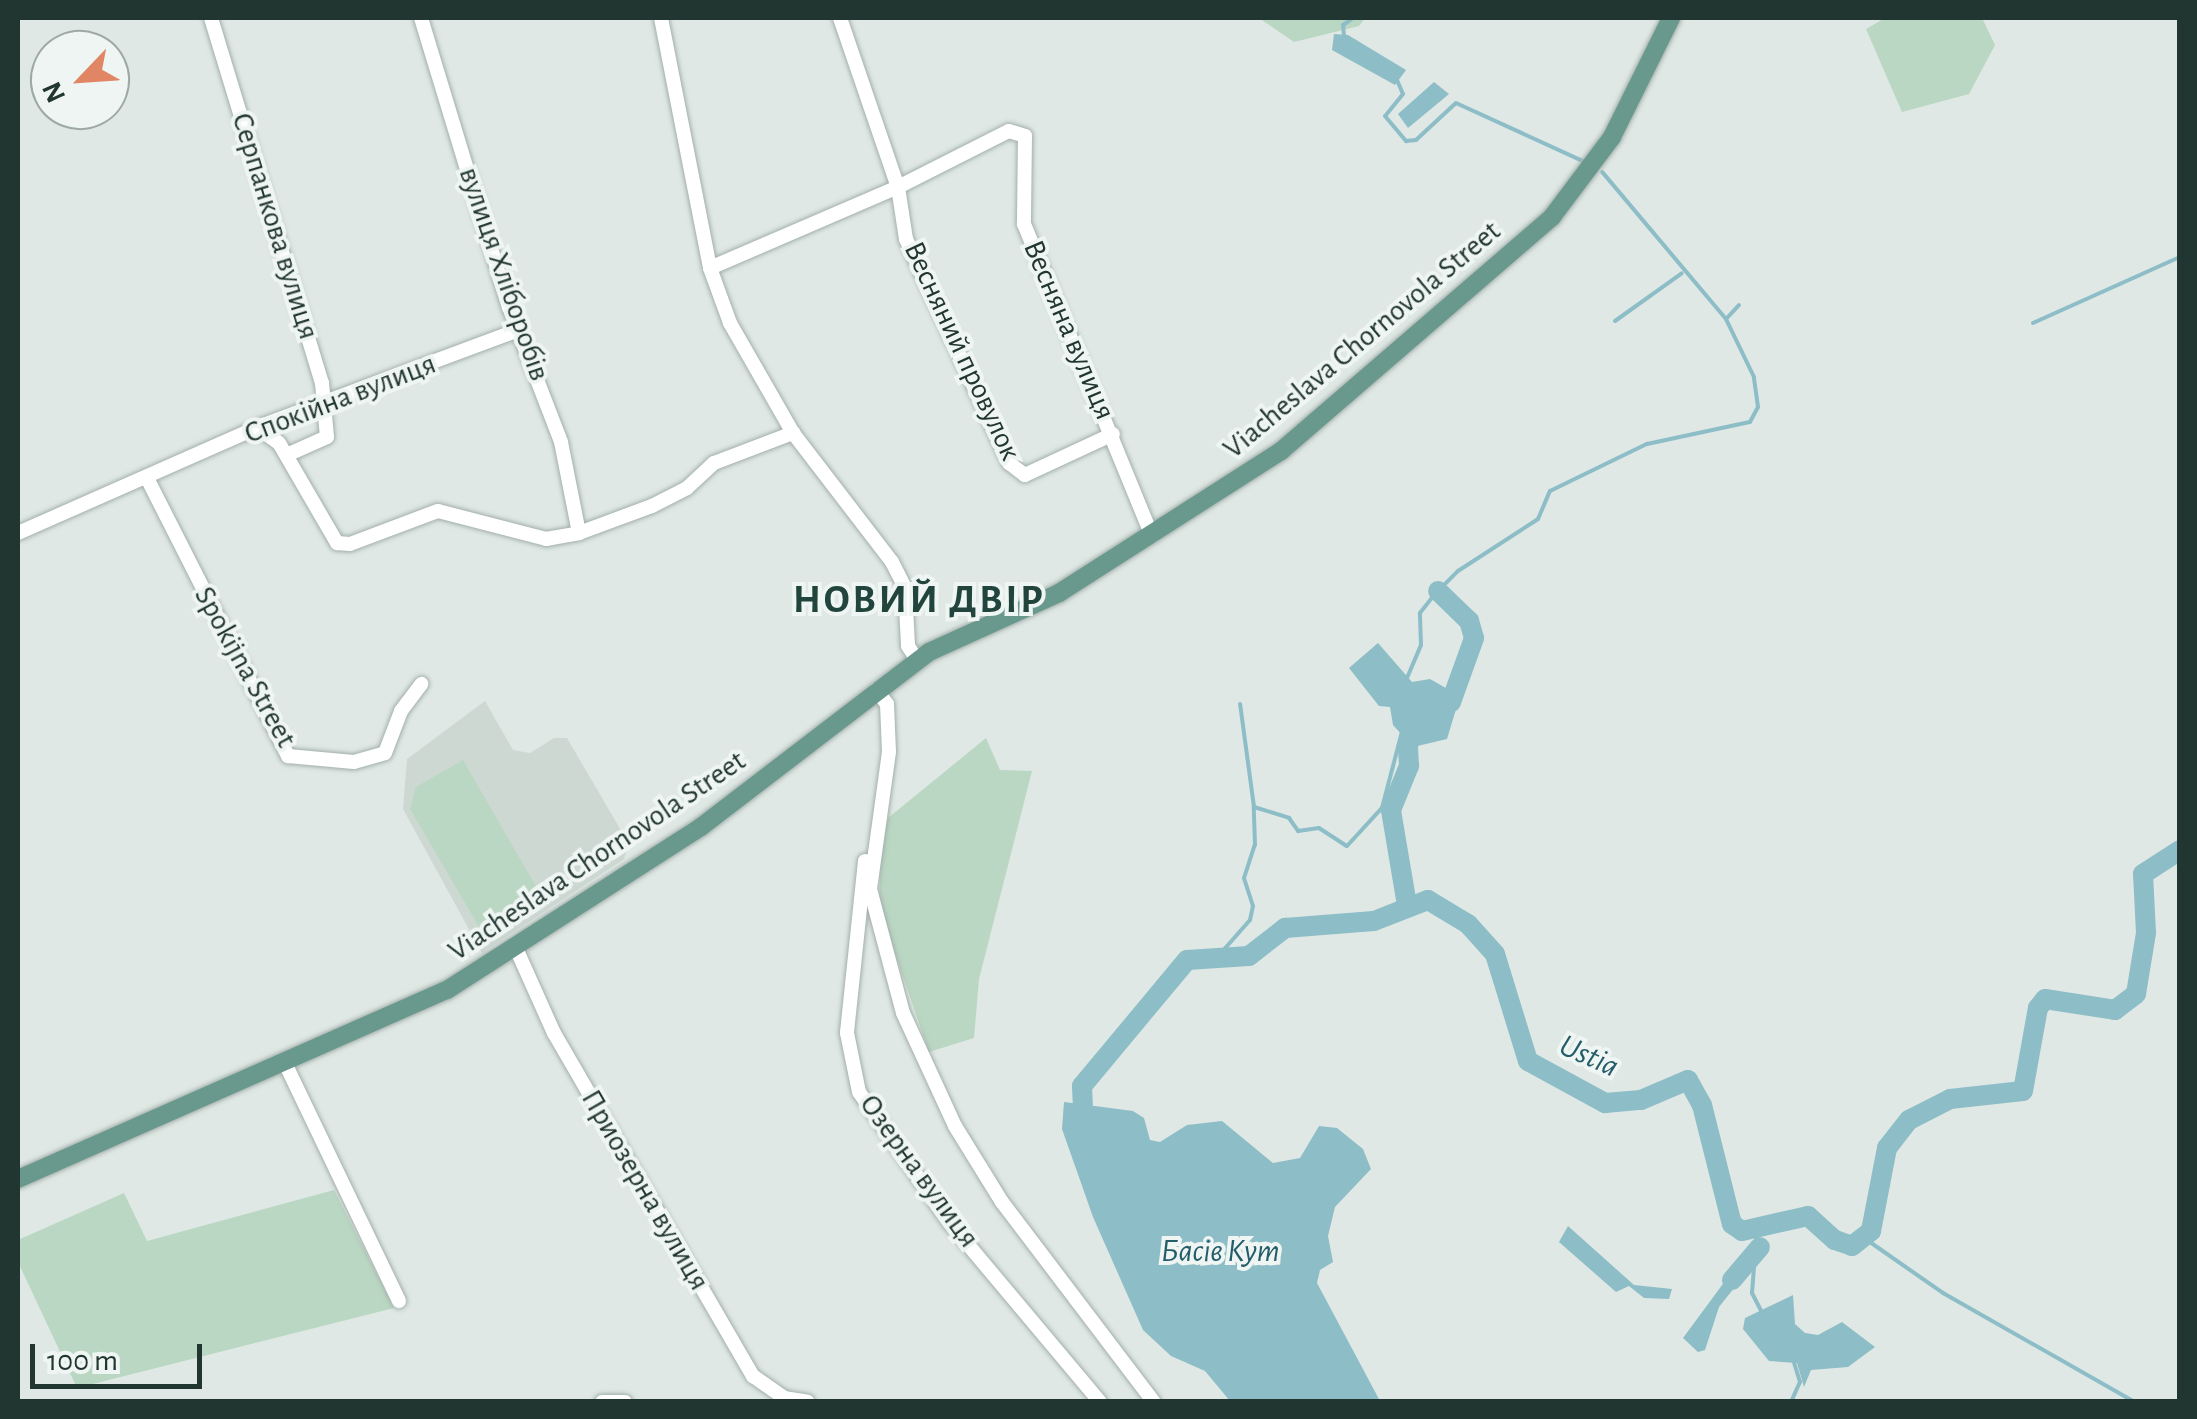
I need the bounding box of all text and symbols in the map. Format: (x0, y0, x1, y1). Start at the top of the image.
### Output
north arrow (30, 30, 130, 130)
text: N (38, 77, 71, 107)
street label: Серпанкова вулиця (223, 108, 327, 344)
street label: вулиця Хліборобів (451, 162, 557, 386)
street label: Viacheslava Chornovola Street (1216, 213, 1508, 467)
street label: Весняна вулиця (1015, 235, 1123, 425)
street label: Весняний провулок (896, 236, 1028, 466)
street label: Спокійна вулиця (239, 346, 441, 452)
district label: НОВИЙ ДВІР (793, 576, 1045, 624)
street label: Spokijna Street (186, 580, 304, 754)
street label: Viacheslava Chornovola Street (441, 743, 753, 969)
water label: Ustia (1553, 1026, 1625, 1086)
street label: Приозерна вулиця (573, 1083, 717, 1297)
street label: Озерна вулиця (851, 1087, 987, 1255)
water label: Басів Кут (1161, 1232, 1279, 1270)
scale bar (35, 1324, 208, 1386)
text: 100 m (47, 1346, 118, 1376)

